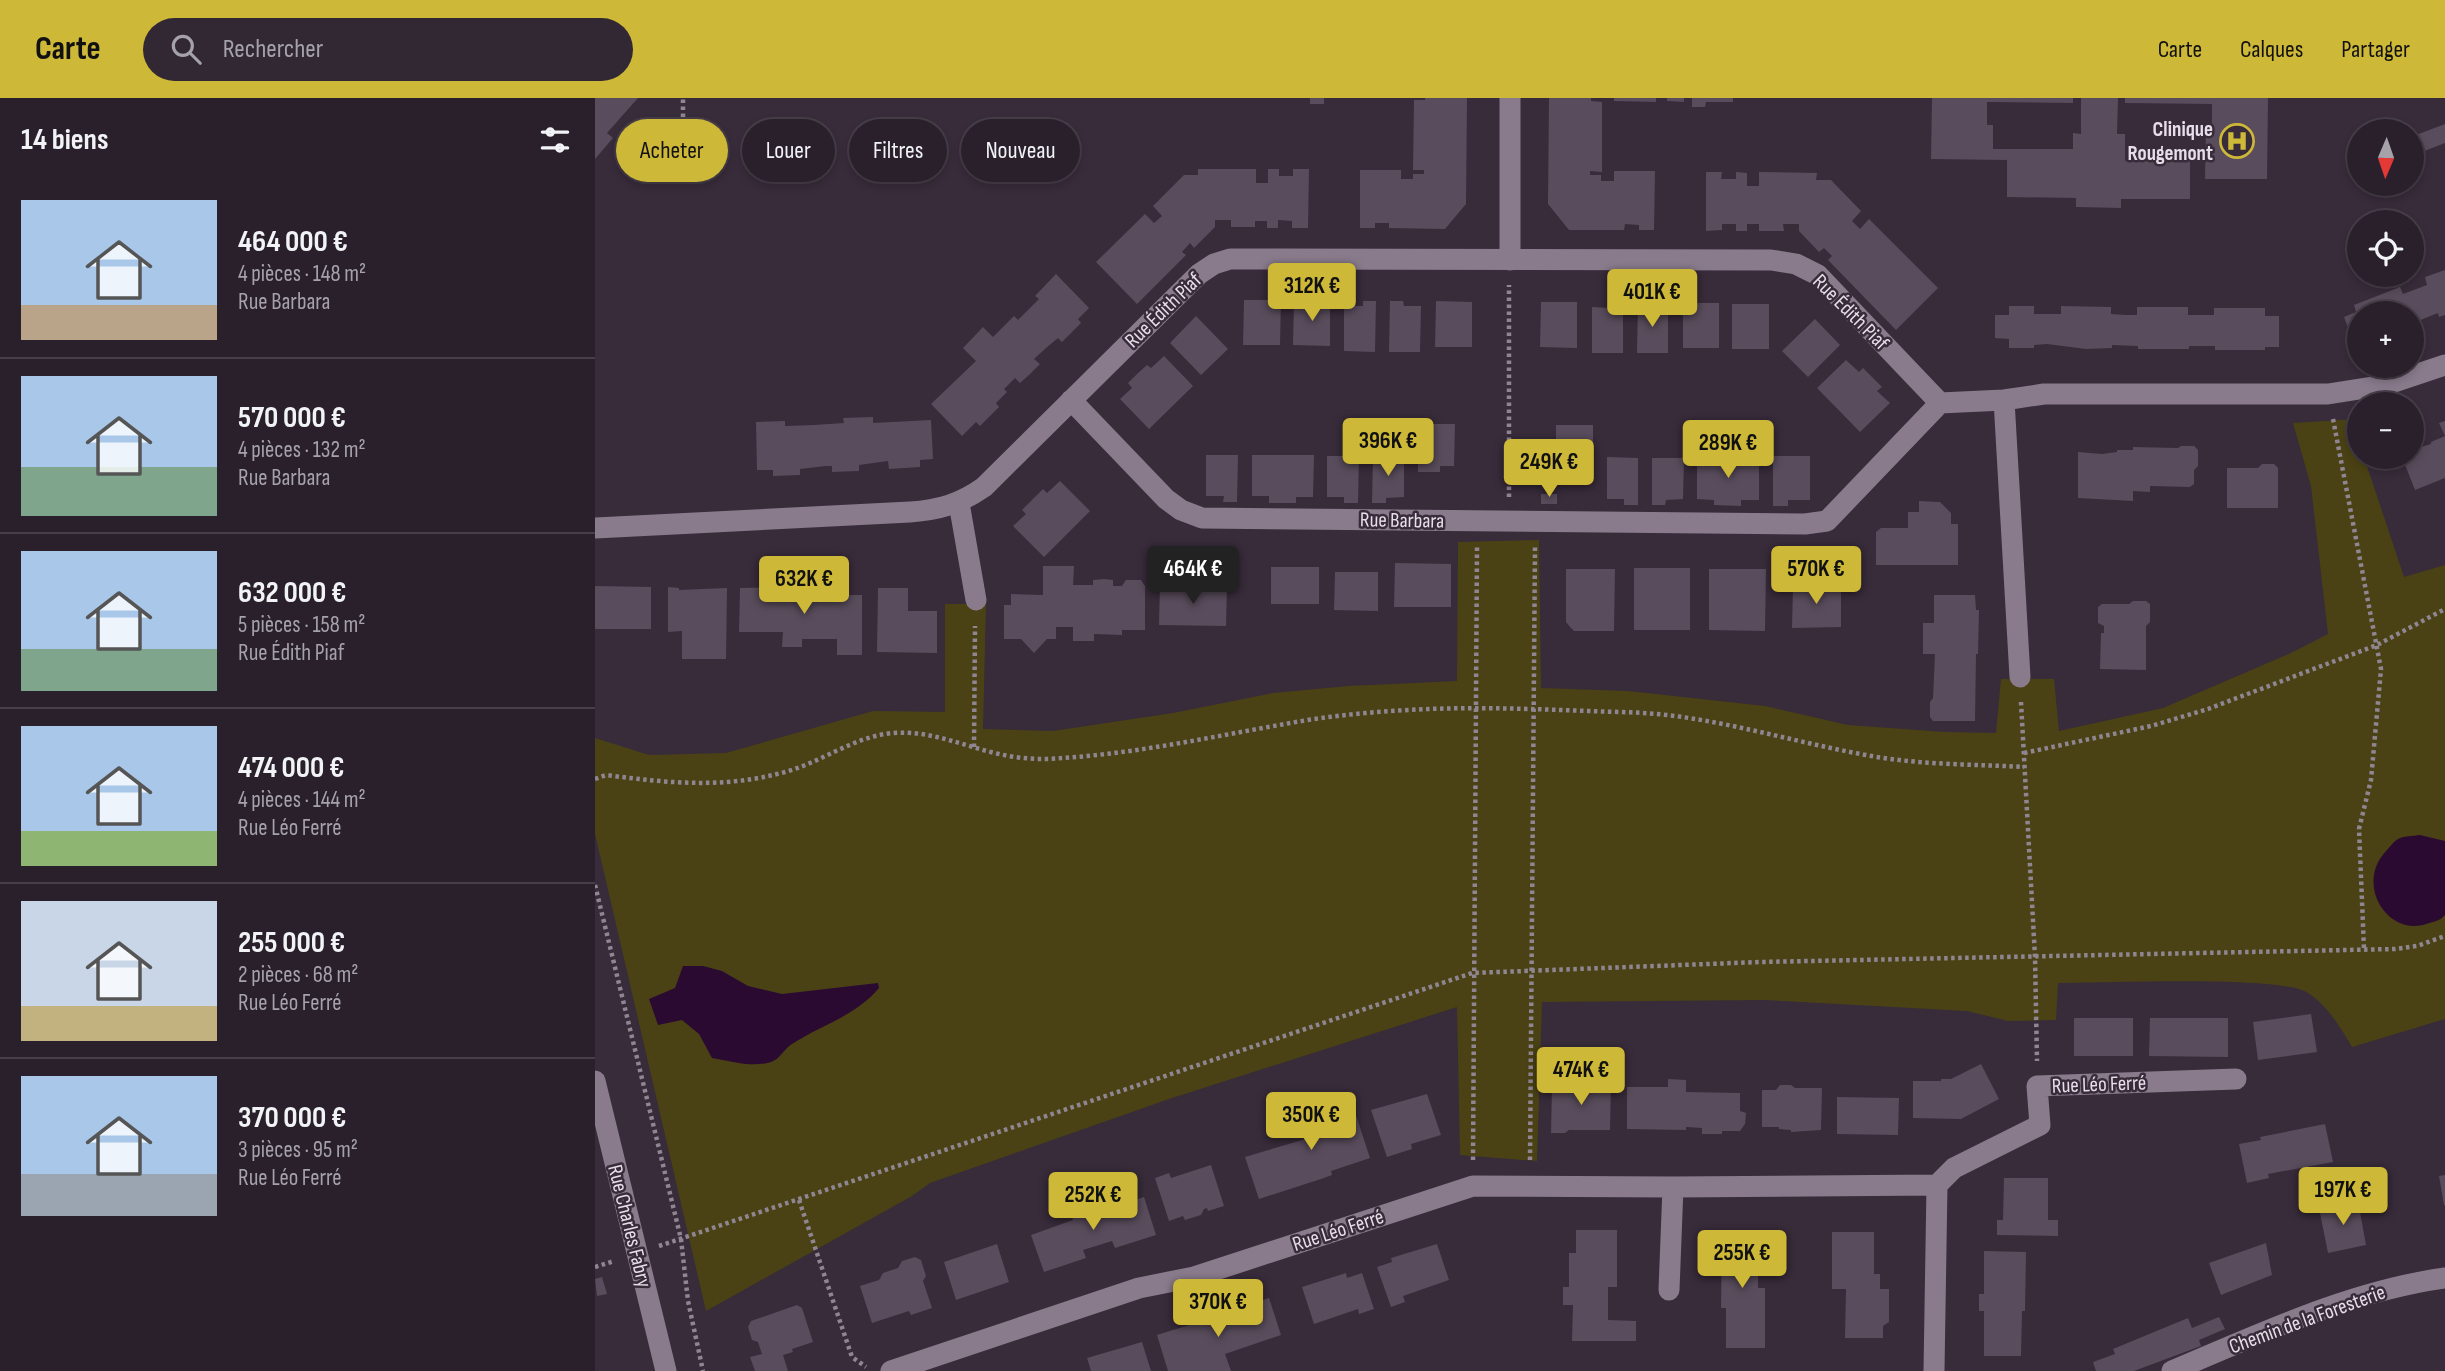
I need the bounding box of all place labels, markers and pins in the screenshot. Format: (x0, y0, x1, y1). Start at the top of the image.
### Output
place label: Clinique Rougemont (2127, 117, 2213, 166)
hospital icon: Clinique Rougemont (2218, 122, 2256, 160)
pin: 312K € (1255, 264, 1369, 323)
pin: 401K € (1595, 270, 1709, 329)
pin: 396K € (1331, 418, 1445, 478)
pin: 289K € (1671, 420, 1785, 480)
pin: 249K € (1492, 440, 1606, 499)
pin: 464K € (1136, 546, 1250, 606)
pin: 570K € (1759, 546, 1873, 606)
pin: 632K € (747, 556, 861, 616)
pin: 474K € (1524, 1048, 1638, 1107)
pin: 350K € (1254, 1093, 1368, 1152)
pin: 197K € (2286, 1168, 2400, 1227)
pin: 252K € (1036, 1172, 1150, 1232)
pin: 255K € (1685, 1230, 1799, 1290)
pin: 370K € (1161, 1280, 1275, 1339)

